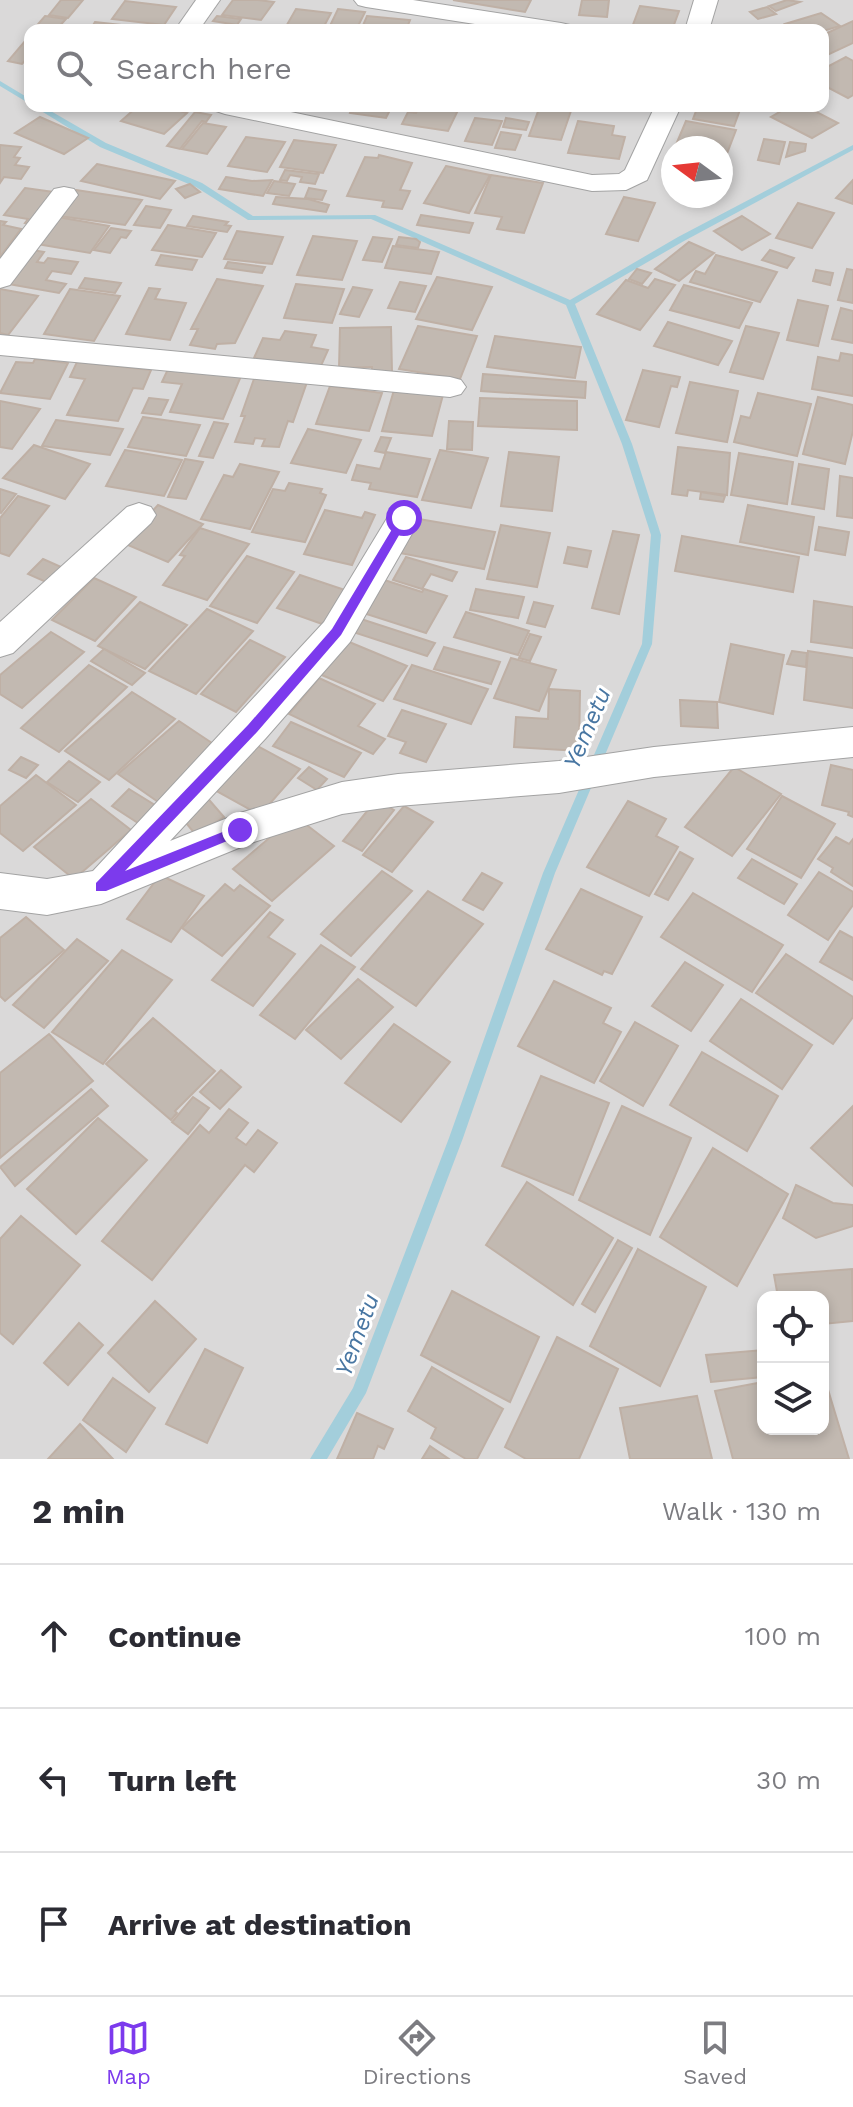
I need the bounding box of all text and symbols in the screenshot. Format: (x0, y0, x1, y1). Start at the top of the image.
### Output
search box (24, 24, 829, 112)
icon: search (52, 46, 96, 90)
text: Search here (116, 51, 292, 86)
north arrow (661, 136, 733, 208)
route start (386, 500, 422, 536)
water label: Yemetu (557, 683, 617, 773)
route end (222, 812, 258, 848)
water label: Yemetu (329, 1290, 385, 1380)
map controls (757, 1291, 829, 1435)
button: locate (757, 1291, 829, 1363)
button: layers (757, 1363, 829, 1435)
text: 2 min (32, 1491, 125, 1531)
text: Walk · 130 m (662, 1496, 821, 1526)
icon: ahead (32, 1614, 76, 1658)
text: Continue (108, 1619, 241, 1654)
text: 100 m (745, 1621, 821, 1651)
icon: left (32, 1758, 76, 1802)
text: Turn left (108, 1763, 236, 1798)
text: 30 m (756, 1765, 821, 1795)
icon: arrive (32, 1902, 76, 1946)
text: Arrive at destination (108, 1907, 412, 1942)
tab: Map (106, 2016, 151, 2089)
tab: Directions (363, 2016, 471, 2089)
tab: Saved (683, 2016, 747, 2089)

